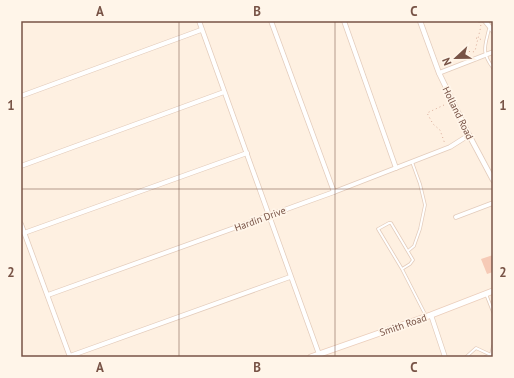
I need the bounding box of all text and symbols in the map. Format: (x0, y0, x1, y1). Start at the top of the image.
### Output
text: A (96, 3, 104, 20)
text: B (253, 3, 261, 20)
text: C (410, 3, 418, 20)
north arrow (436, 38, 476, 78)
text: N (439, 56, 455, 68)
street label: Holland Road (440, 84, 476, 142)
text: 1 (7, 97, 15, 114)
text: 1 (499, 97, 507, 114)
street label: Hardin Drive (233, 204, 287, 234)
text: 2 (7, 264, 15, 281)
text: 2 (499, 264, 507, 281)
street label: Smith Road (378, 311, 428, 339)
text: A (96, 359, 104, 376)
text: B (253, 359, 261, 376)
text: C (410, 359, 418, 376)

